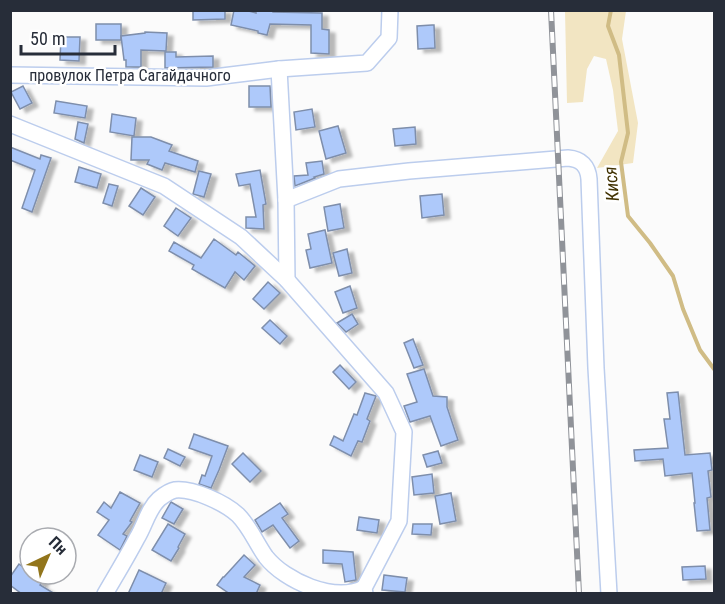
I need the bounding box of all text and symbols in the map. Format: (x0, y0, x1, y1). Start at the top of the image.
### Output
scale bar (21, 18, 116, 56)
text: 50 m (30, 28, 65, 49)
street label: провулок Петра Сагайдачного (29, 66, 231, 85)
water label: Кися (599, 166, 623, 202)
north arrow (18, 526, 78, 586)
text: Пн (45, 533, 71, 559)

